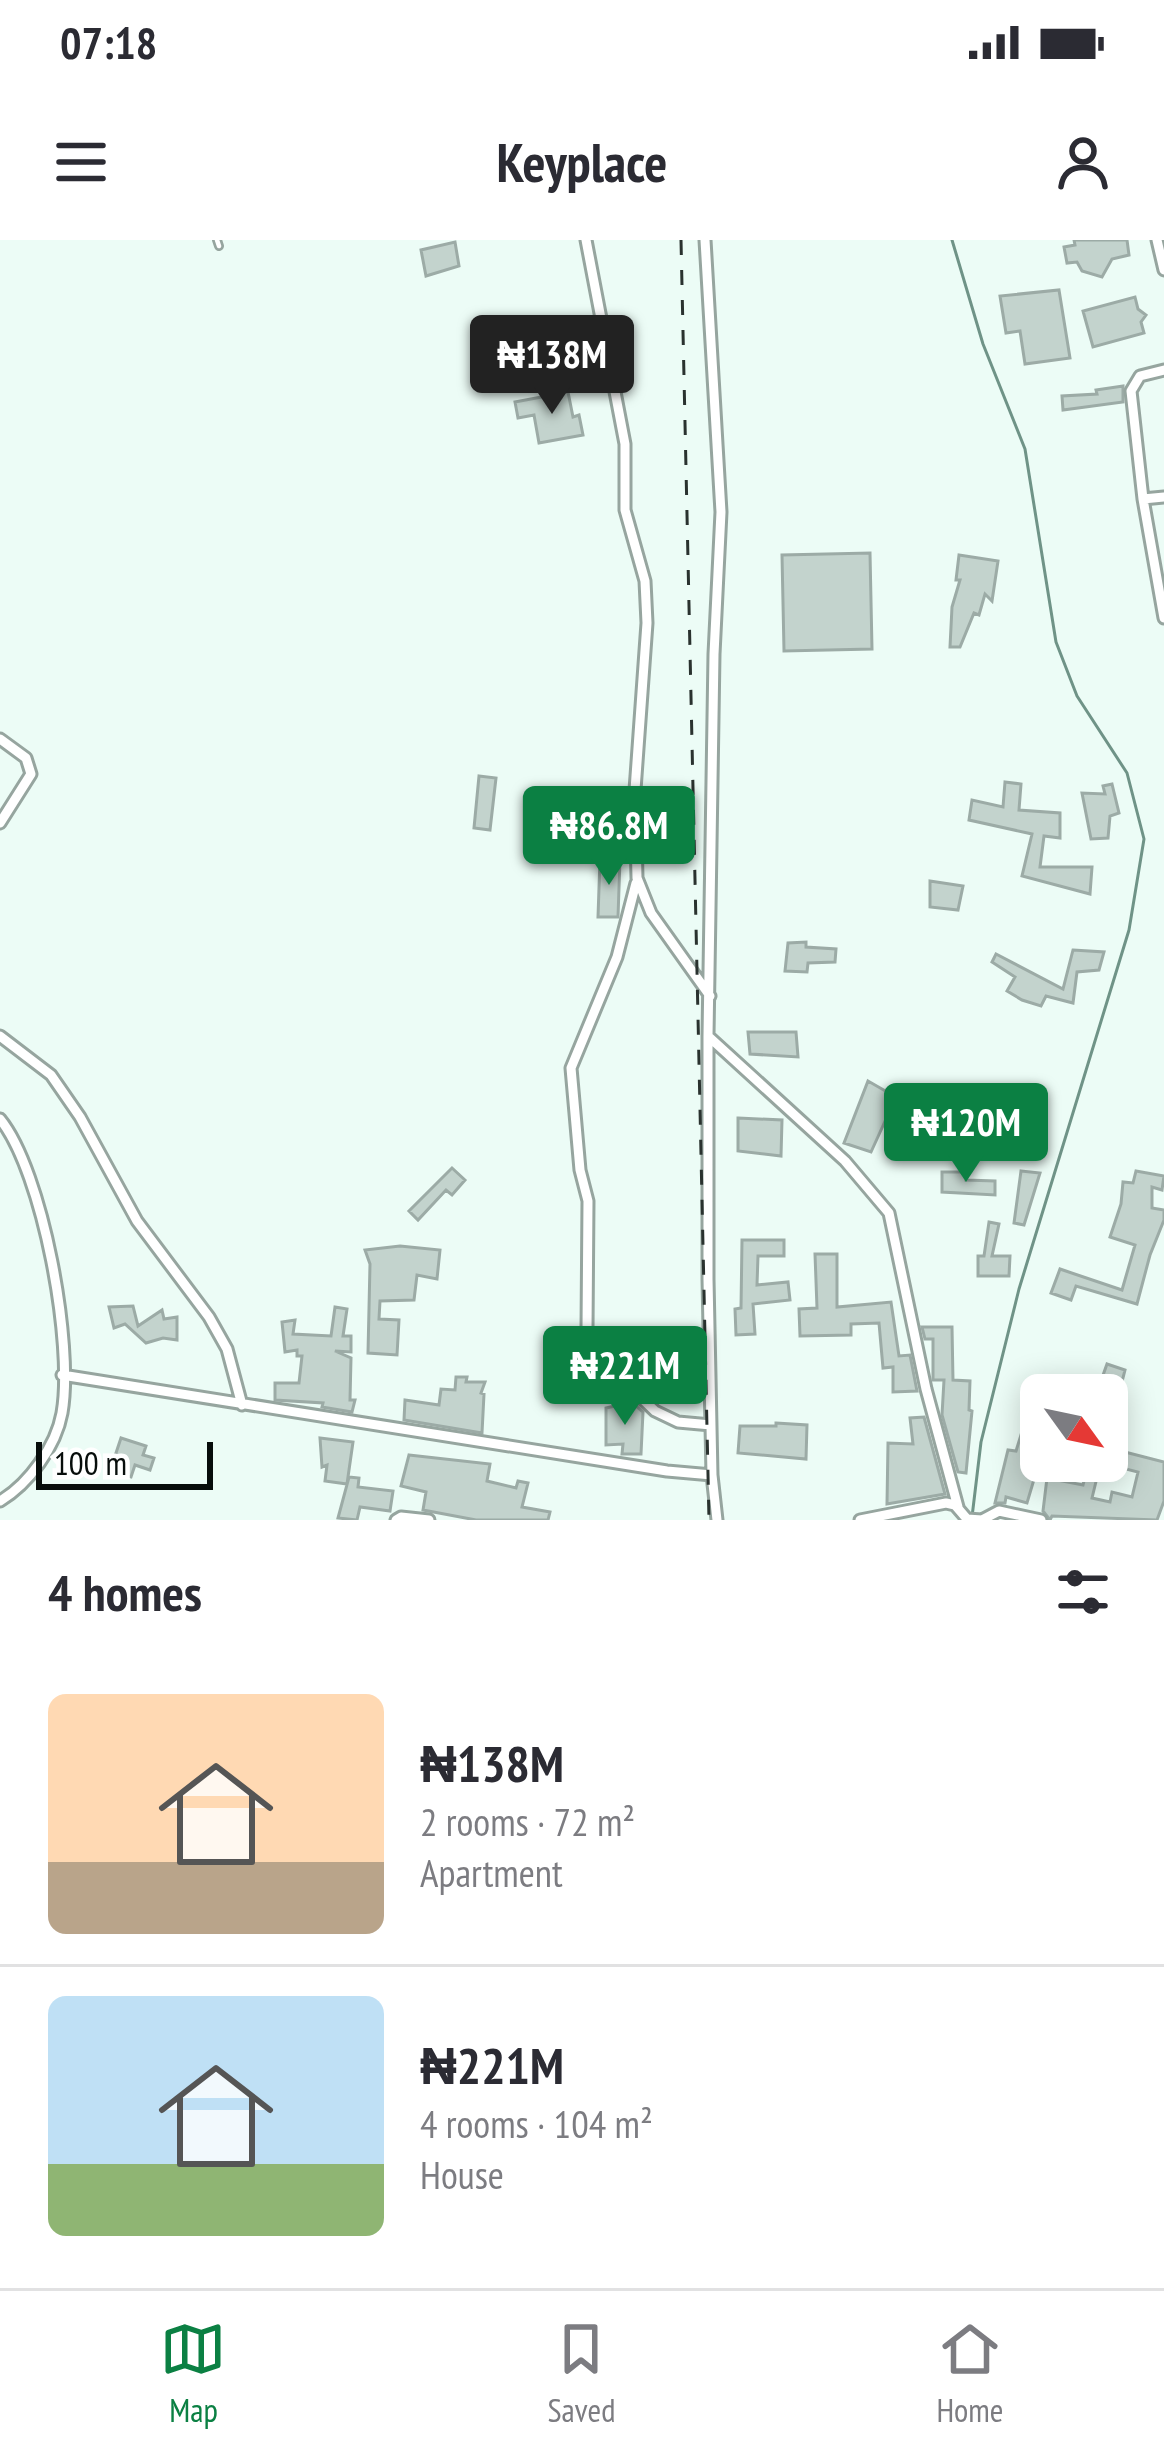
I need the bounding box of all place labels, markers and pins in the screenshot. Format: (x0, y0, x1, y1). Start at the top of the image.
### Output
pin: ₦138M (468, 315, 636, 417)
pin: ₦86.8M (511, 786, 707, 888)
pin: ₦120M (882, 1083, 1050, 1185)
pin: ₦221M (541, 1326, 709, 1428)

